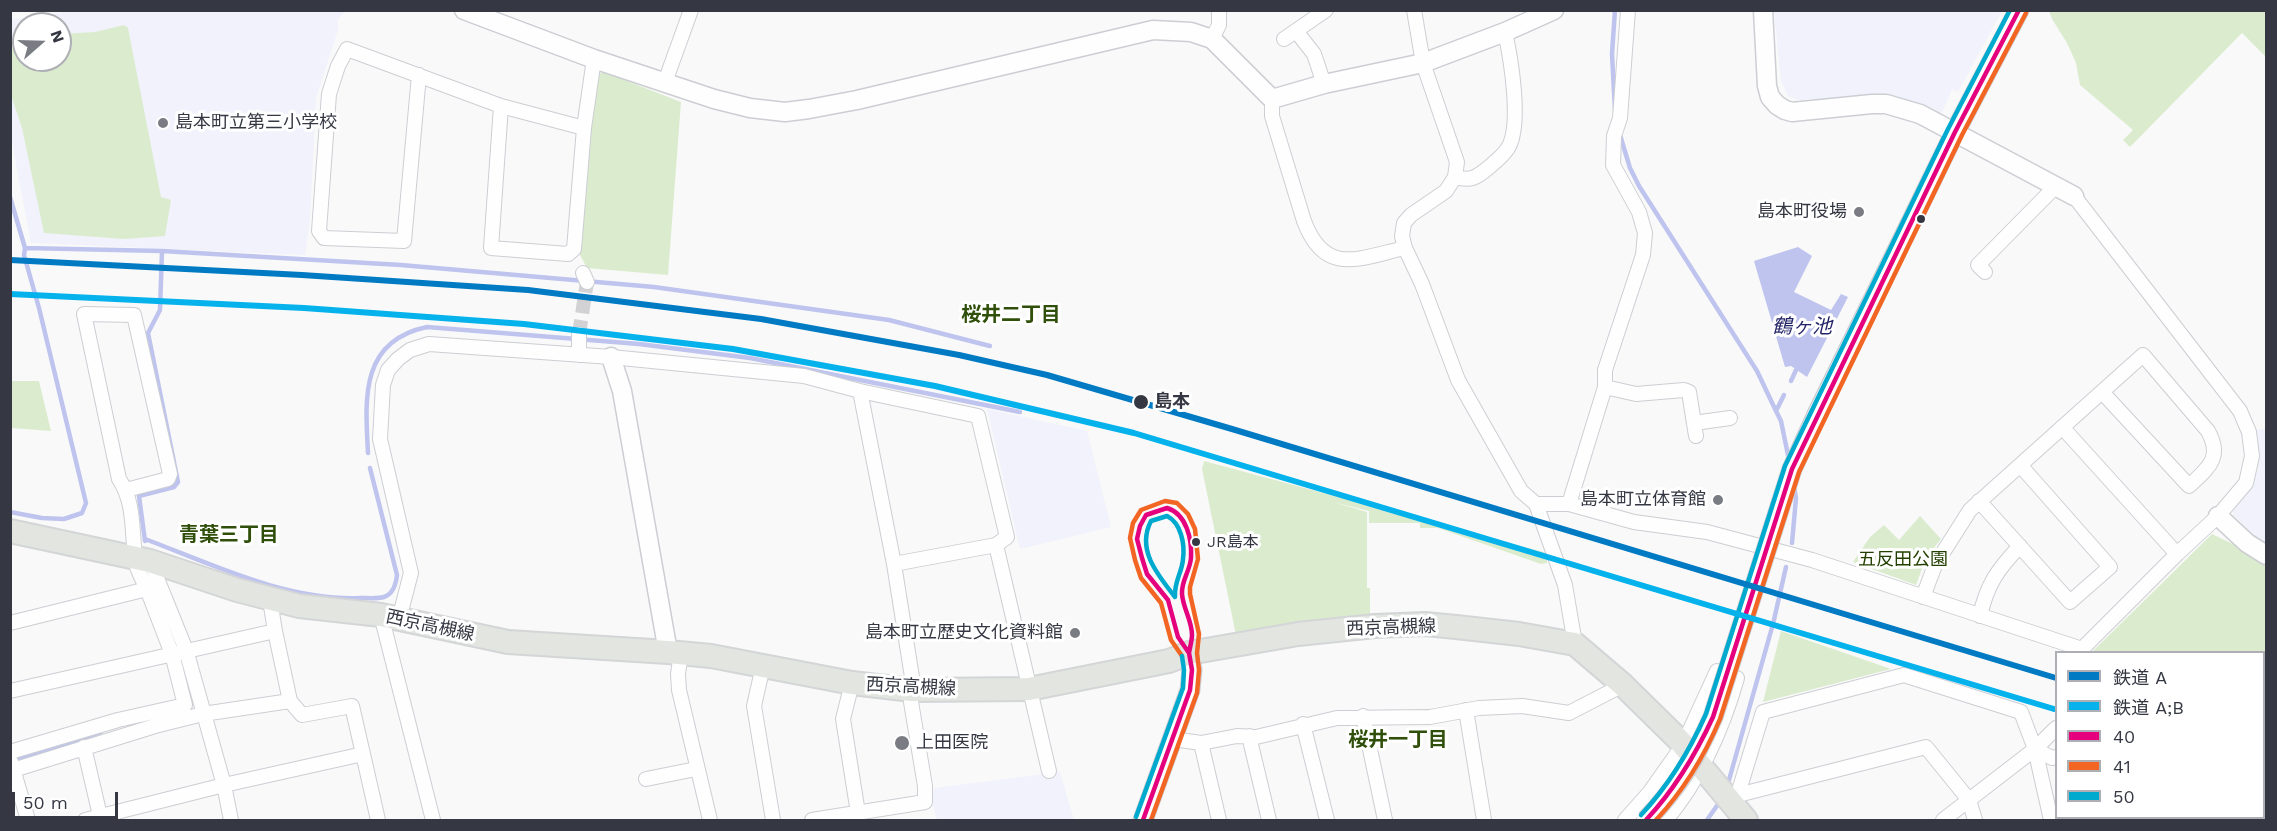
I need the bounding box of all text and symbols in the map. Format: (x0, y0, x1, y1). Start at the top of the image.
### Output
north arrow (12, 12, 72, 72)
text: N (47, 28, 68, 45)
place label: 島本町立第三小学校 (175, 112, 337, 134)
marker: 島本町立第三小学校 (156, 116, 170, 130)
place label: 島本町役場 (1757, 201, 1847, 223)
marker: 島本町役場 (1852, 205, 1866, 219)
unlabelled marker (1915, 213, 1927, 225)
district label: 桜井二丁目 (961, 303, 1061, 327)
water label: 鶴ヶ池 (1772, 315, 1832, 339)
place label: 島本 (1154, 391, 1190, 413)
marker: 島本 (1132, 393, 1150, 411)
place label: 島本町立体育館 (1580, 489, 1706, 511)
marker: 島本町立体育館 (1711, 493, 1725, 507)
district label: 青葉三丁目 (179, 523, 279, 547)
place label: JR島本 (1207, 532, 1259, 552)
marker: JR島本 (1190, 536, 1202, 548)
park label: 五反田公園 (1858, 549, 1948, 571)
street label: 西京高槻線 (384, 606, 476, 646)
street label: 西京高槻線 (1346, 616, 1436, 640)
place label: 島本町立歴史文化資料館 (865, 622, 1063, 644)
marker: 島本町立歴史文化資料館 (1068, 626, 1082, 640)
legend (2055, 651, 2265, 819)
text: 鉄道 A (2113, 667, 2167, 688)
street label: 西京高槻線 (865, 674, 957, 700)
text: 鉄道 A;B (2113, 697, 2184, 718)
text: 40 (2113, 726, 2135, 747)
district label: 桜井一丁目 (1348, 728, 1448, 752)
place label: 上田医院 (916, 732, 988, 754)
marker: 上田医院 (893, 734, 911, 752)
text: 41 (2113, 756, 2131, 777)
scale bar (15, 780, 122, 818)
text: 50 (2113, 786, 2135, 807)
text: 50 m (23, 792, 68, 813)

